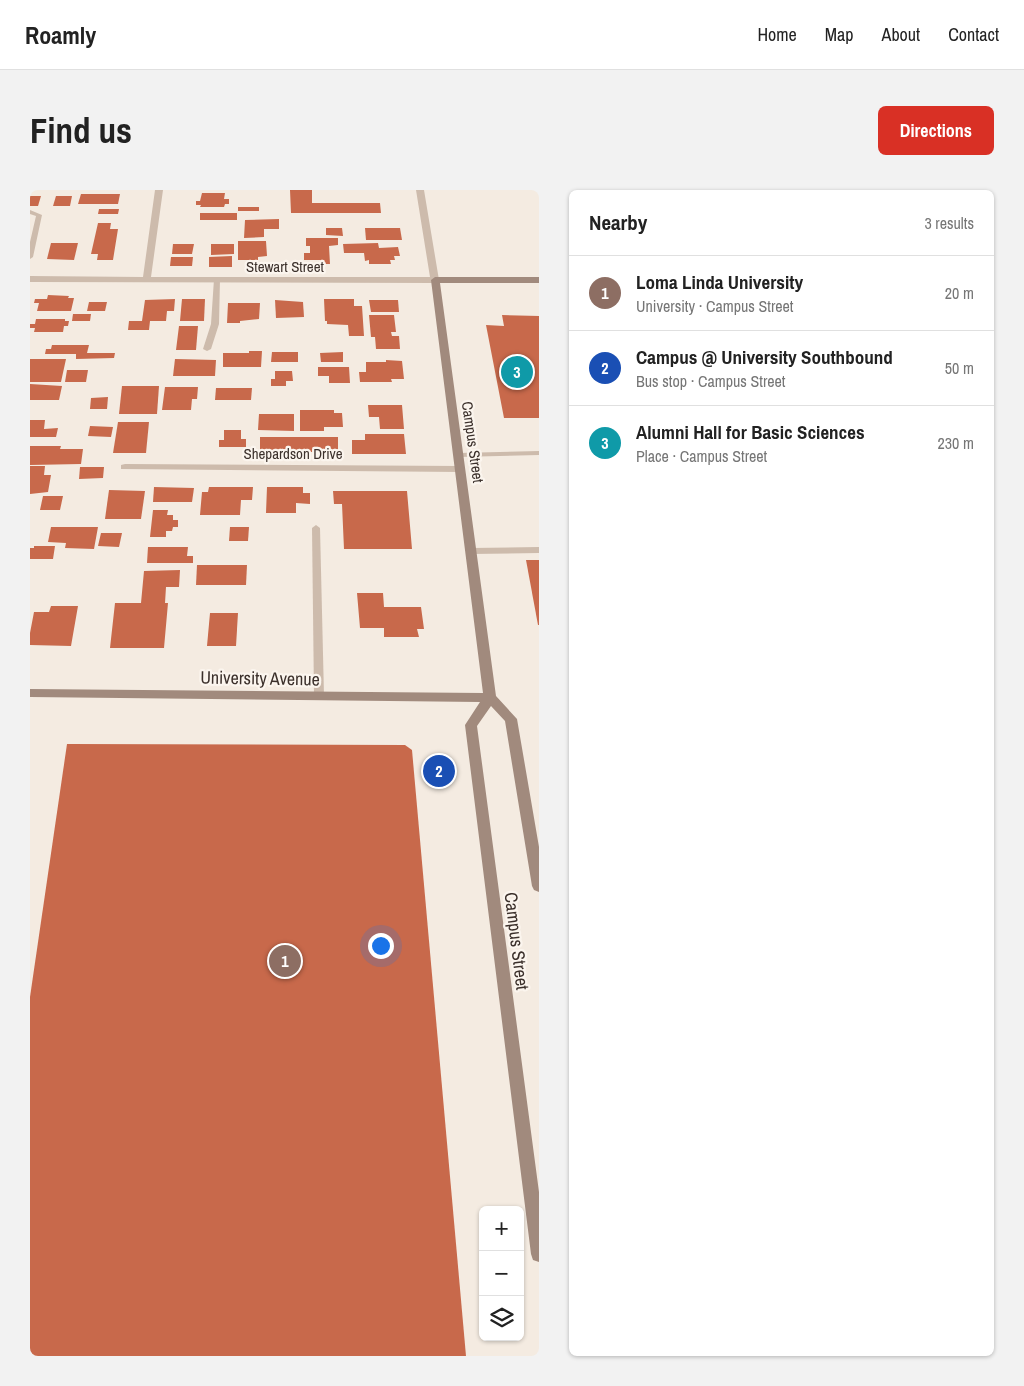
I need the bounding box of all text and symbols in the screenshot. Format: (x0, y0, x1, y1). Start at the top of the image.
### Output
text: Roamly (25, 19, 96, 51)
text: Home (757, 22, 797, 47)
text: Map (825, 22, 854, 47)
text: About (882, 22, 920, 47)
text: Contact (948, 22, 999, 47)
button: Directions (878, 106, 994, 155)
text: Find us (30, 107, 132, 154)
text: Nearby (589, 208, 647, 237)
text: 3 results (924, 212, 974, 234)
street label: Stewart Street (246, 256, 325, 277)
text: Loma Linda University (636, 269, 803, 295)
text: 1 (601, 282, 609, 304)
text: 20 m (945, 282, 974, 304)
text: University · Campus Street (636, 295, 794, 317)
text: Campus @ University Southbound (636, 344, 893, 370)
pin: 3 (501, 353, 533, 391)
text: 2 (601, 357, 609, 379)
text: 50 m (945, 357, 974, 379)
text: Bus stop · Campus Street (636, 370, 786, 392)
street label: Campus Street (457, 400, 489, 485)
text: Alumni Hall for Basic Sciences (636, 419, 865, 445)
text: 3 (601, 432, 609, 454)
text: 230 m (938, 432, 974, 454)
street label: Shepardson Drive (243, 443, 343, 464)
text: Place · Campus Street (636, 445, 767, 467)
street label: University Avenue (200, 664, 320, 692)
pin: 2 (423, 752, 455, 790)
street label: Campus Street (499, 891, 535, 991)
your location (368, 933, 394, 959)
pin: 1 (269, 942, 301, 980)
map controls (479, 1206, 524, 1341)
button: + (479, 1206, 524, 1251)
button: − (479, 1251, 524, 1296)
button: layers (479, 1296, 524, 1341)

